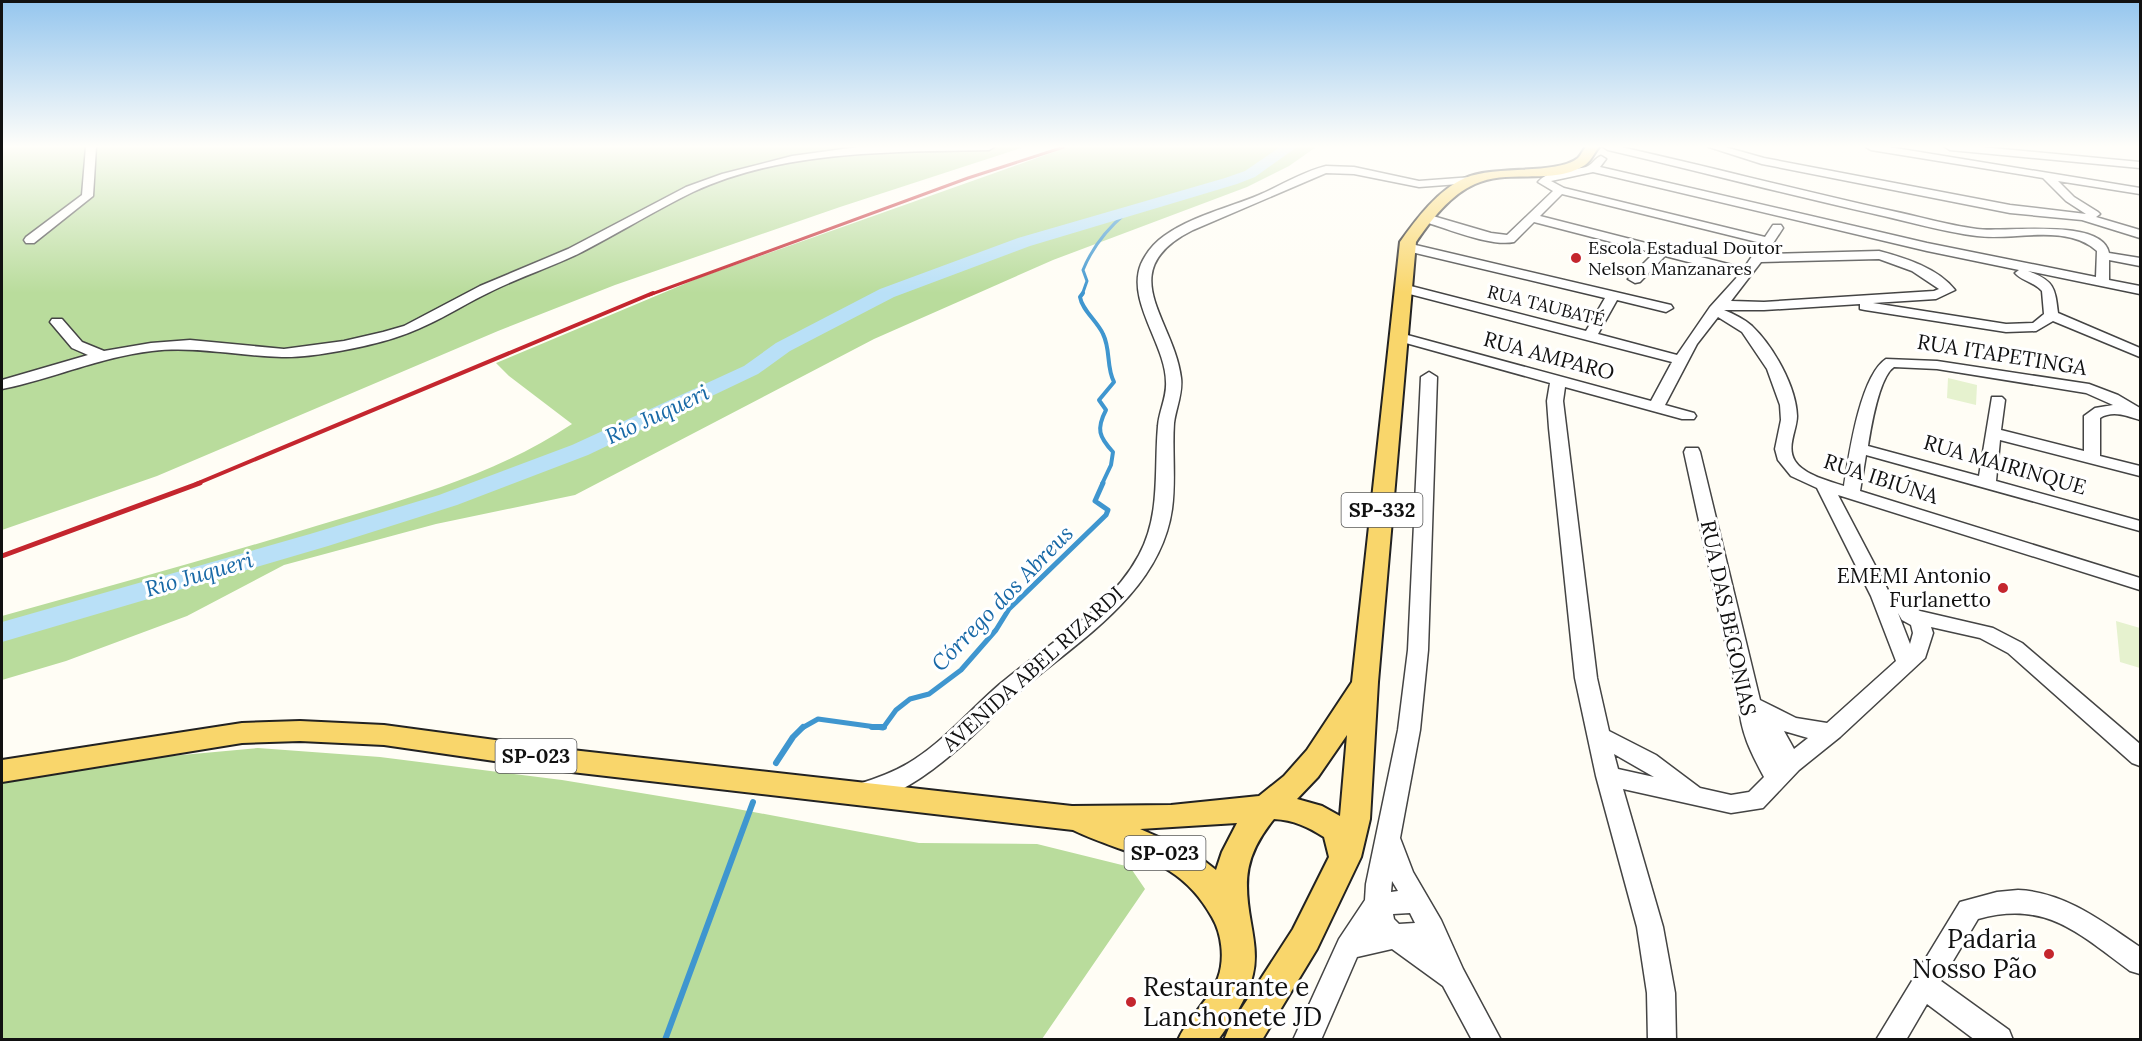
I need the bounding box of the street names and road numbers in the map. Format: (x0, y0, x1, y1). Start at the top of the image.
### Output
street label: RUA TAUBATÉ (1485, 280, 1607, 331)
street label: RUA AMPARO (1481, 325, 1618, 386)
street label: RUA ITAPETINGA (1915, 328, 2090, 381)
street label: RUA MAIRINQUE (1921, 428, 2090, 501)
street label: RUA IBIÚNA (1820, 447, 1943, 510)
road number: SP-332 (1342, 493, 1422, 527)
street label: RUA DAS BEGONIAS (1695, 518, 1762, 718)
street label: AVENIDA ABEL RIZARDI (936, 580, 1129, 758)
road number: SP-023 (496, 739, 576, 773)
road number: SP-023 (1124, 836, 1206, 870)

